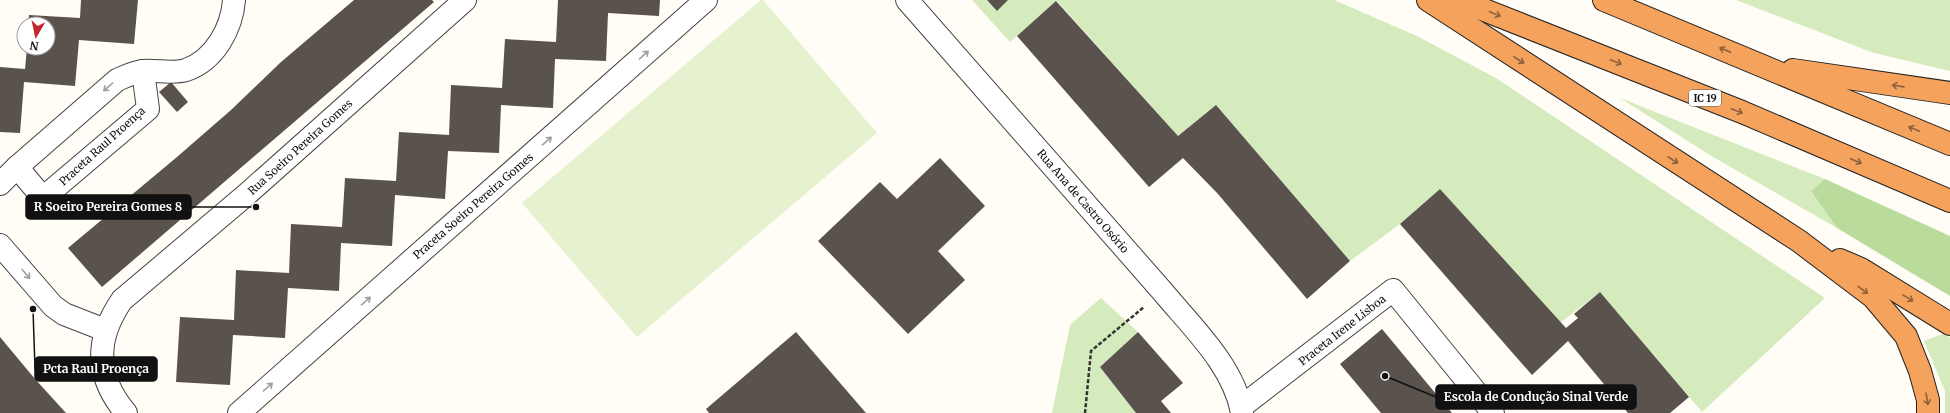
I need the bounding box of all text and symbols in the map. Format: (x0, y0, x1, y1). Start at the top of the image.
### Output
one-way arrow (1489, 11, 1501, 19)
north arrow (16, 16, 56, 56)
text: N (29, 38, 40, 53)
one-way arrow (1719, 46, 1731, 54)
one-way arrow (639, 50, 650, 59)
one-way arrow (1513, 56, 1524, 64)
one-way arrow (1609, 59, 1621, 67)
one-way arrow (1891, 82, 1904, 90)
one-way arrow (103, 83, 114, 92)
road number: IC 19 (1689, 90, 1721, 106)
street label: Rua Soeiro Pereira Gomes (245, 96, 355, 198)
street label: Praceta Raul Proença (56, 104, 148, 188)
one-way arrow (1730, 107, 1742, 115)
one-way arrow (1908, 125, 1920, 133)
one-way arrow (542, 136, 552, 145)
street label: Rua Ana de Castro Osório (1034, 146, 1132, 256)
street label: Praceta Soeiro Pereira Gomes (410, 150, 536, 262)
one-way arrow (1667, 156, 1678, 164)
one-way arrow (1850, 158, 1862, 166)
callout: R Soeiro Pereira Gomes 8 (26, 195, 191, 219)
text: R Soeiro Pereira Gomes 8 (34, 199, 182, 214)
one-way arrow (21, 269, 30, 280)
one-way arrow (1858, 286, 1869, 294)
street label: Praceta Irene Lisboa (1296, 292, 1388, 368)
one-way arrow (1902, 294, 1913, 302)
one-way arrow (360, 297, 370, 306)
callout: Pcta Raul Proença (35, 357, 157, 381)
text: Pcta Raul Proença (43, 361, 149, 376)
one-way arrow (263, 383, 273, 392)
callout: Escola de Condução Sinal Verde (1436, 385, 1636, 409)
text: Escola de Condução Sinal Verde (1444, 389, 1629, 404)
one-way arrow (1923, 393, 1931, 406)

